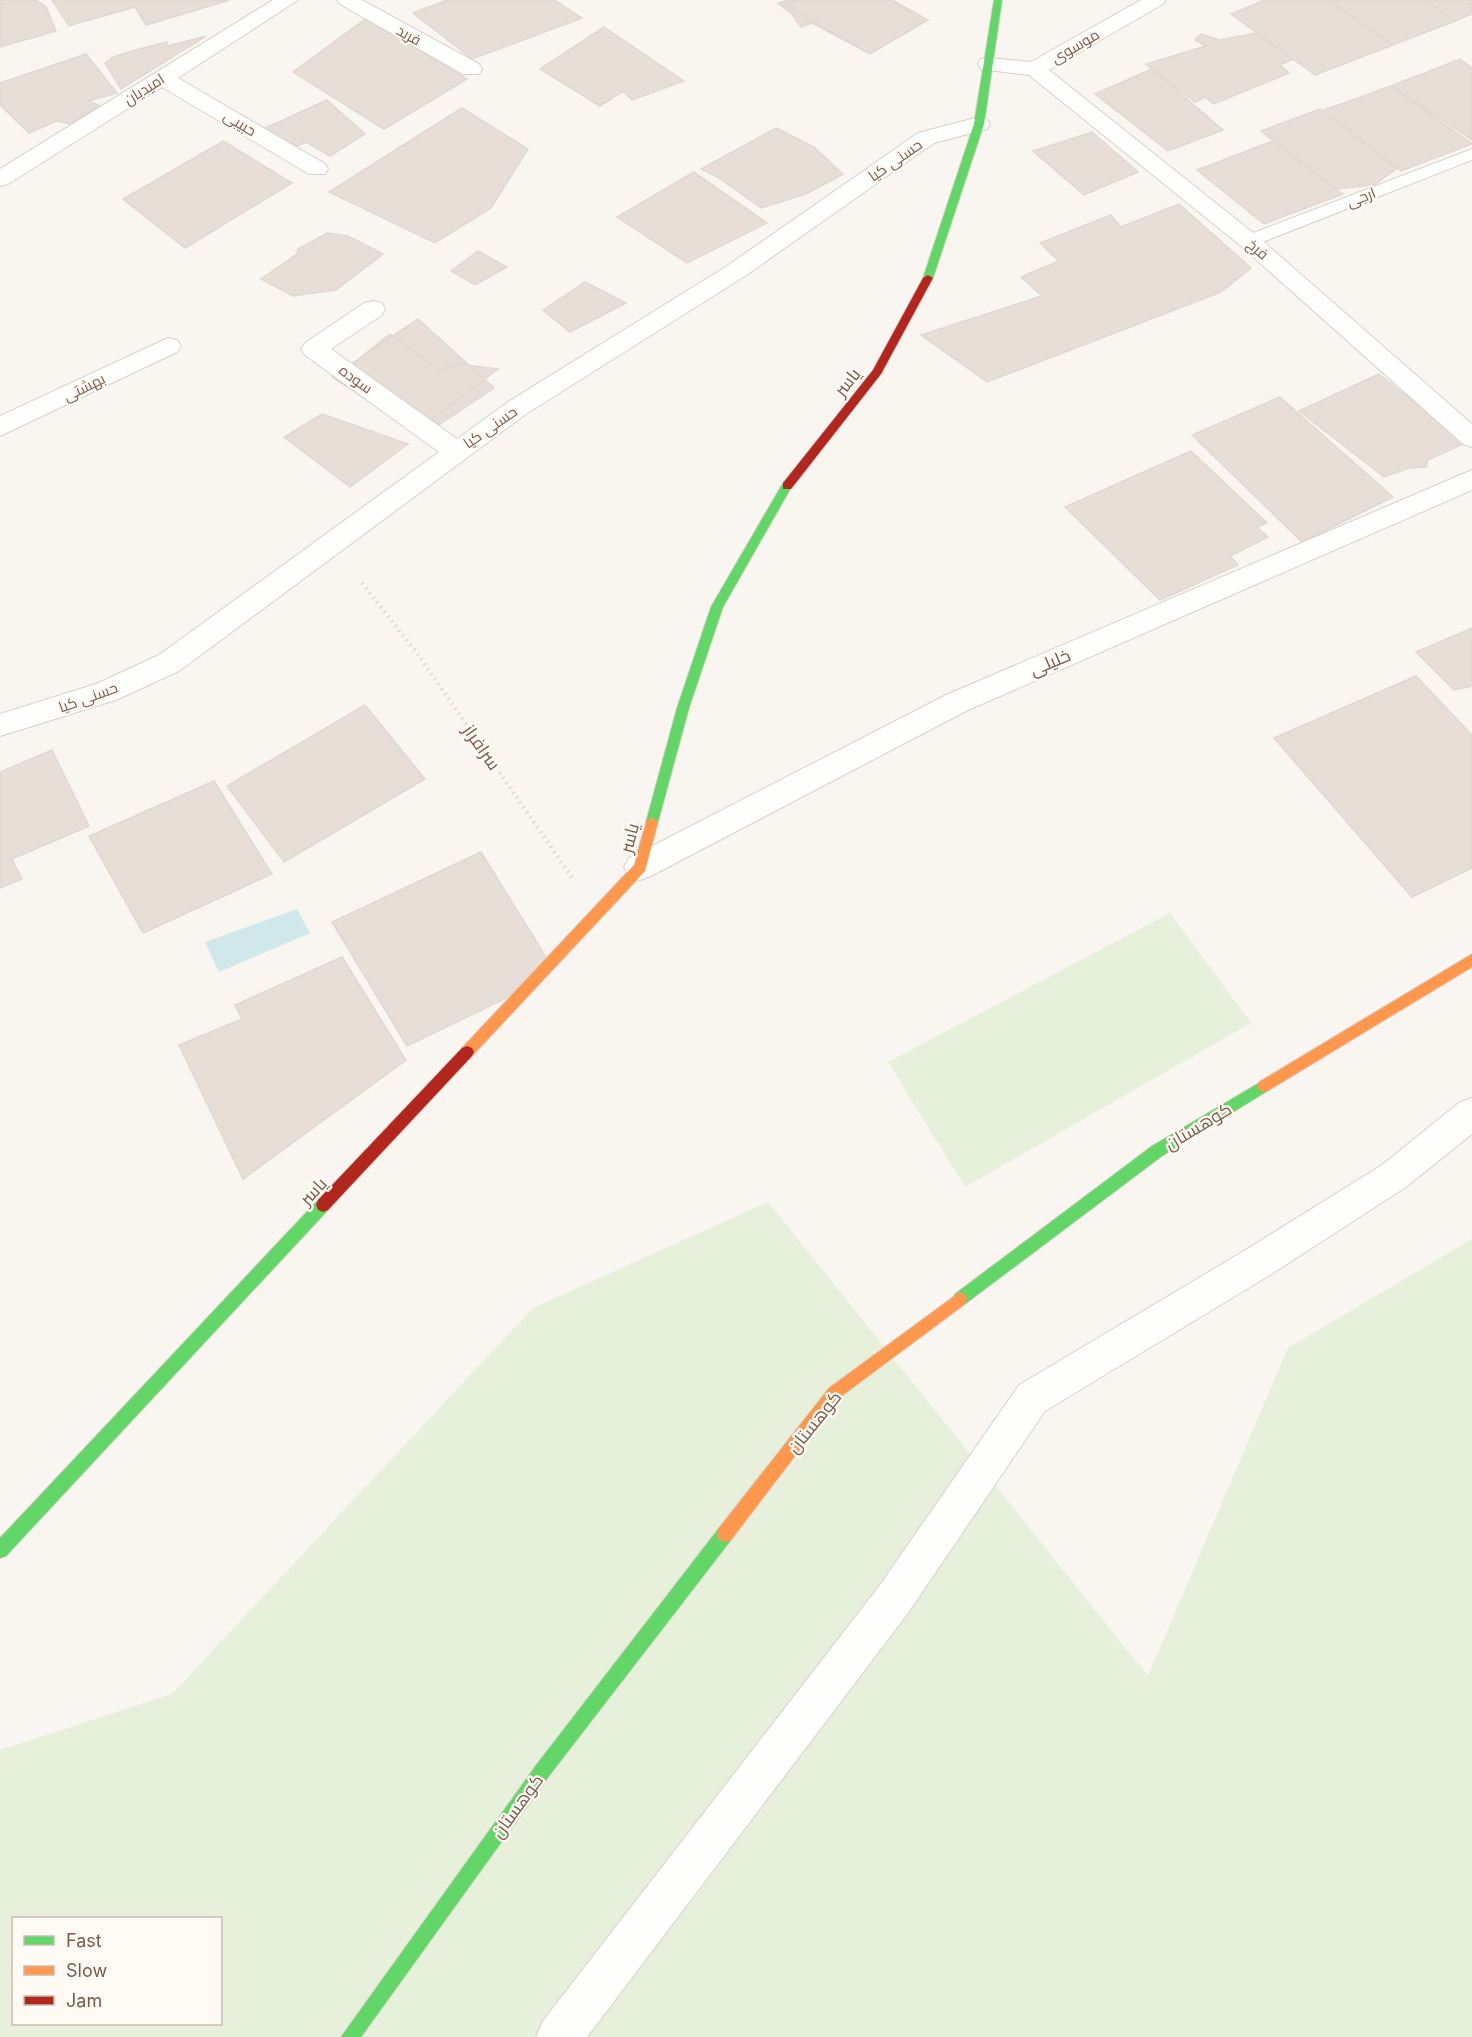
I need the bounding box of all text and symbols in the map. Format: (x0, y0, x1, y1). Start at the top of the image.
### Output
street label: فرید (393, 20, 425, 50)
street label: موسوی (1047, 25, 1103, 68)
street label: امیدیان (120, 69, 168, 110)
street label: حبیبی (220, 106, 260, 141)
street label: حسنی کیا (864, 135, 926, 186)
street label: ارجی (1344, 183, 1379, 212)
street label: فرخ (1242, 235, 1273, 265)
street label: سوده (335, 360, 377, 398)
street label: یاسر (829, 364, 865, 402)
street label: بهشتی (60, 369, 109, 406)
street label: حسنی کیا (459, 402, 521, 453)
street label: خلیلی (1026, 644, 1074, 681)
street label: حسنی کیا (56, 678, 120, 717)
street label: سرافراز (457, 719, 505, 774)
street label: یاسر (615, 821, 644, 856)
street label: کوهستان (1161, 1098, 1236, 1155)
street label: یاسر (294, 1173, 332, 1211)
street label: کوهستان (783, 1387, 846, 1458)
street label: کوهستان (487, 1770, 548, 1843)
legend (12, 1917, 222, 2025)
text: Fast (66, 1930, 102, 1951)
text: Slow (66, 1960, 107, 1981)
text: Jam (66, 1990, 102, 2011)

